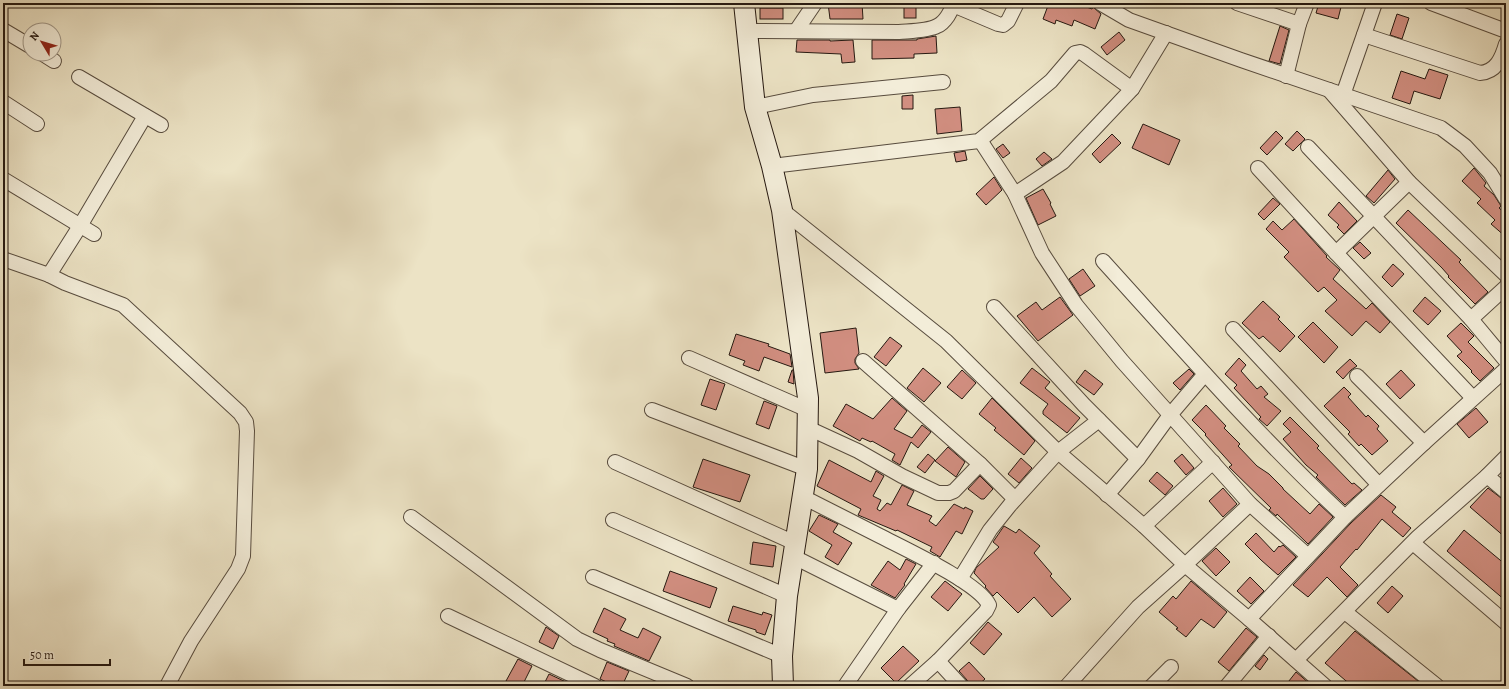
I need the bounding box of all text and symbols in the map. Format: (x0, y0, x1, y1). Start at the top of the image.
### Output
north arrow (22, 22, 62, 62)
text: N (26, 28, 43, 44)
scale bar (24, 641, 110, 667)
text: 50 m (30, 647, 54, 663)

